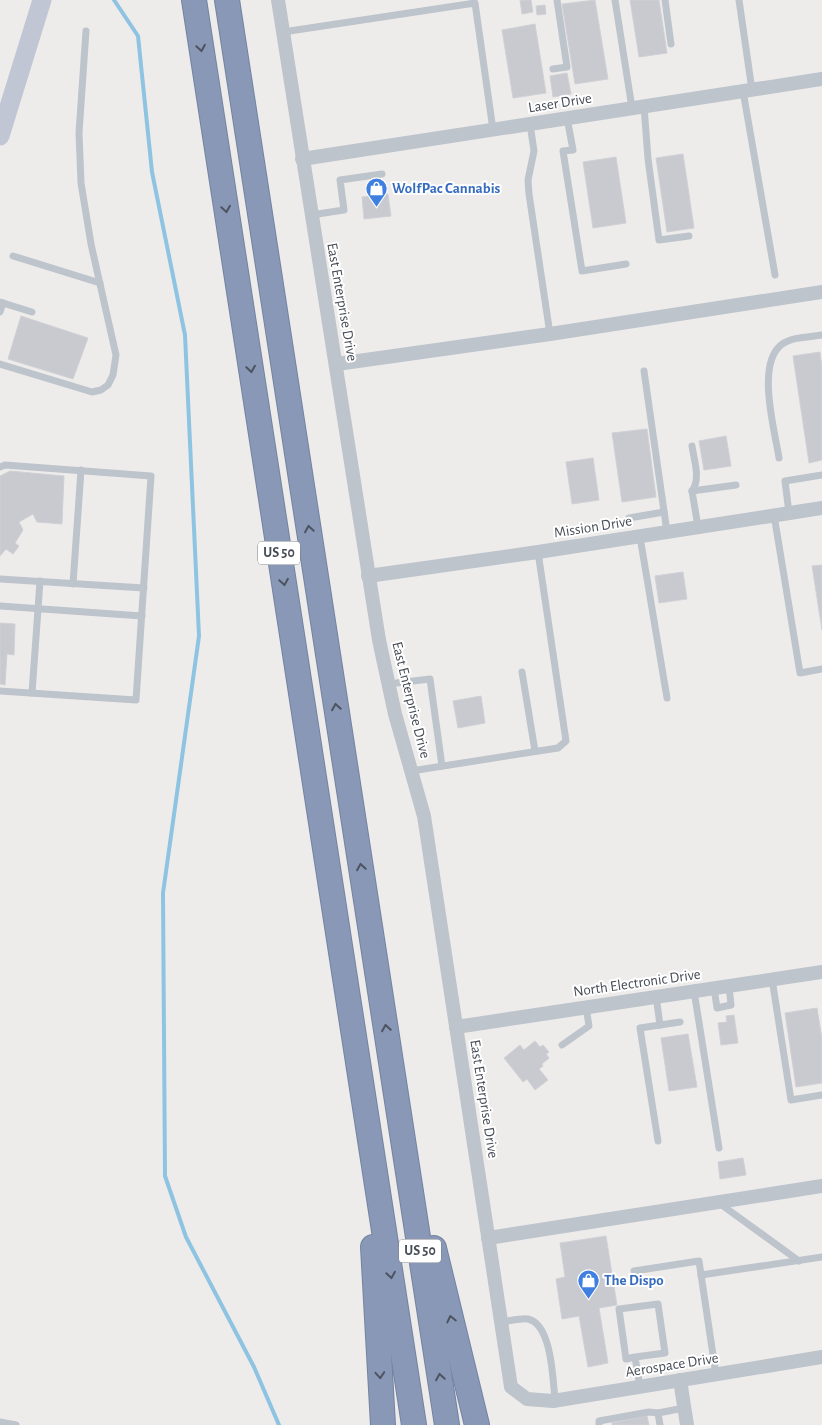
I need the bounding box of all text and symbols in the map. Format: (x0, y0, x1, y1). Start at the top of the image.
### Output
one-way arrow (196, 44, 206, 53)
street label: Laser Drive (527, 91, 593, 115)
shop icon: WolfPac Cannabis (364, 176, 388, 207)
place label: WolfPac Cannabis (392, 181, 501, 196)
one-way arrow (220, 205, 231, 213)
street label: East Enterprise Drive (324, 242, 360, 362)
one-way arrow (245, 366, 256, 374)
street label: Mission Drive (553, 513, 633, 541)
one-way arrow (304, 525, 314, 533)
road number: US 50 (258, 542, 300, 564)
one-way arrow (278, 578, 288, 586)
street label: East Enterprise Drive (389, 640, 433, 760)
one-way arrow (332, 702, 342, 711)
one-way arrow (356, 863, 367, 871)
street label: North Electronic Drive (572, 967, 702, 999)
one-way arrow (381, 1024, 391, 1032)
street label: East Enterprise Drive (467, 1039, 501, 1159)
road number: US 50 (399, 1240, 441, 1262)
shop icon: The Dispo (576, 1268, 600, 1299)
one-way arrow (385, 1271, 395, 1280)
place label: The Dispo (604, 1273, 664, 1288)
one-way arrow (446, 1314, 457, 1323)
street label: Aerospace Drive (624, 1350, 720, 1380)
one-way arrow (375, 1371, 386, 1379)
one-way arrow (435, 1372, 445, 1381)

